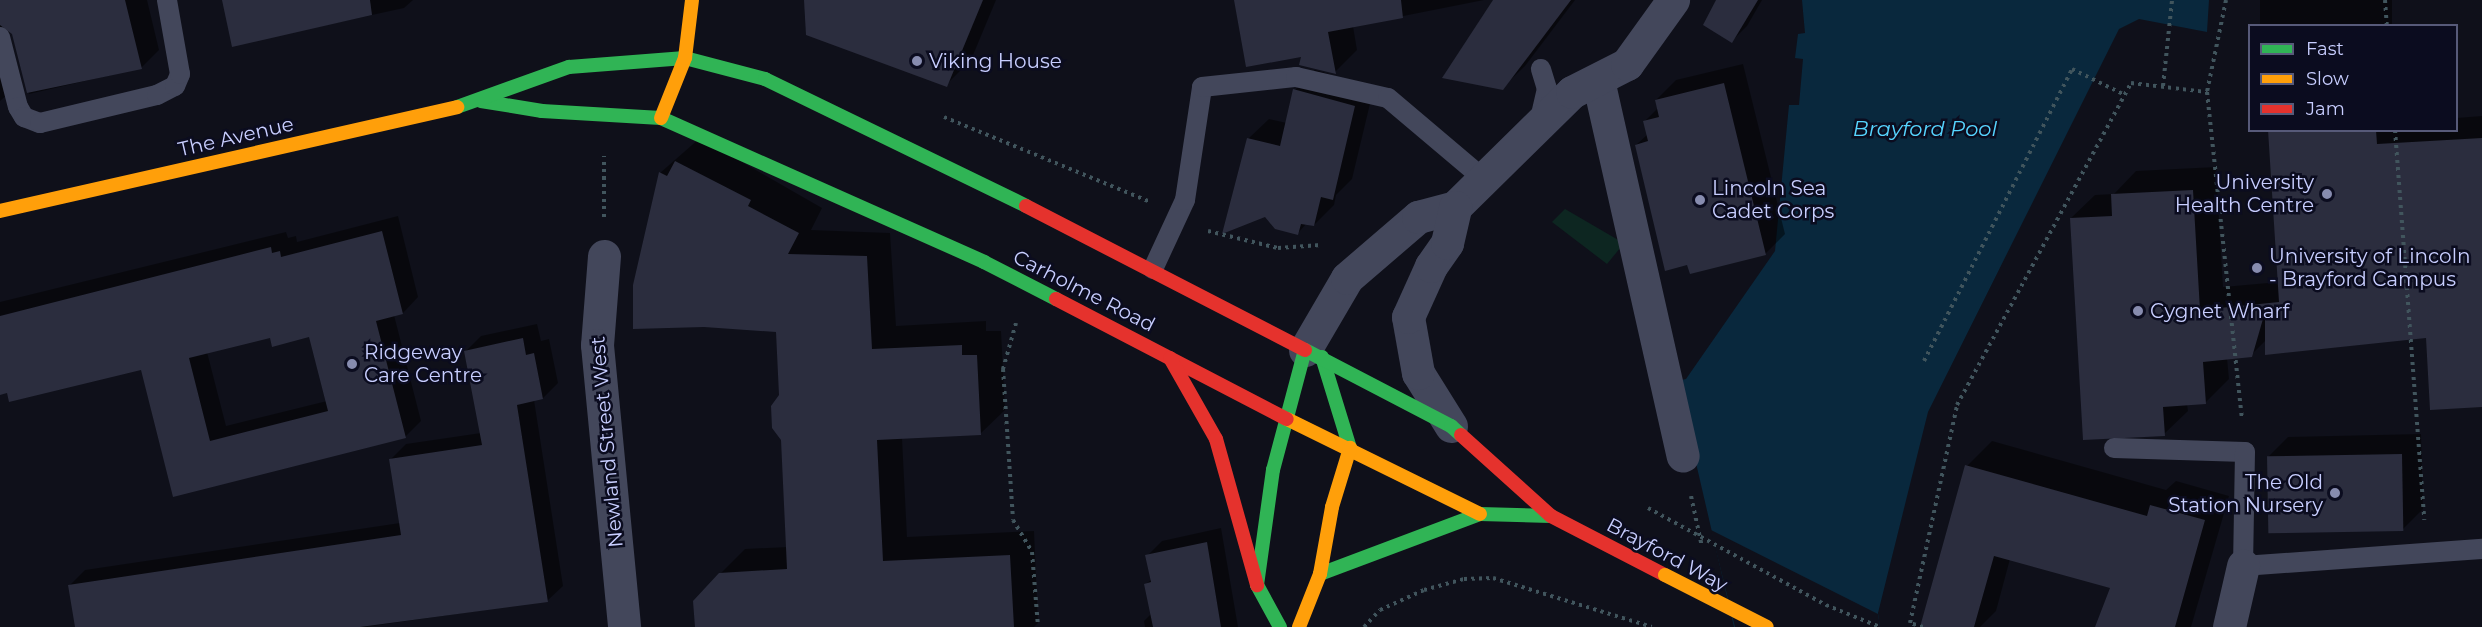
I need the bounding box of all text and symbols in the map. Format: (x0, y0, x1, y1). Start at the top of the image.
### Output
legend (2248, 24, 2458, 132)
text: Fast (2306, 38, 2344, 60)
place label: Viking House (929, 49, 1062, 73)
marker: Viking House (910, 54, 924, 68)
text: Slow (2306, 68, 2349, 90)
text: Jam (2306, 98, 2345, 120)
street label: The Avenue (176, 112, 296, 162)
water label: Brayford Pool (1853, 116, 1997, 142)
place label: University Health Centre (2175, 170, 2314, 217)
place label: Lincoln Sea Cadet Corps (1712, 176, 1834, 223)
marker: University Health Centre (2318, 185, 2336, 203)
marker: Lincoln Sea Cadet Corps (1693, 193, 1707, 207)
place label: University of Lincoln - Brayford Campus (2269, 244, 2471, 291)
street label: Carholme Road (1009, 245, 1159, 337)
marker: University of Lincoln - Brayford Campus (2250, 261, 2264, 275)
place label: Cygnet Wharf (2150, 299, 2289, 323)
marker: Cygnet Wharf (2131, 304, 2145, 318)
street label: Newland Street West (586, 335, 628, 549)
place label: Ridgeway Care Centre (364, 340, 482, 387)
marker: Ridgeway Care Centre (345, 357, 359, 371)
place label: The Old Station Nursery (2168, 470, 2323, 517)
marker: The Old Station Nursery (2328, 486, 2342, 500)
street label: Brayford Way (1602, 513, 1732, 597)

